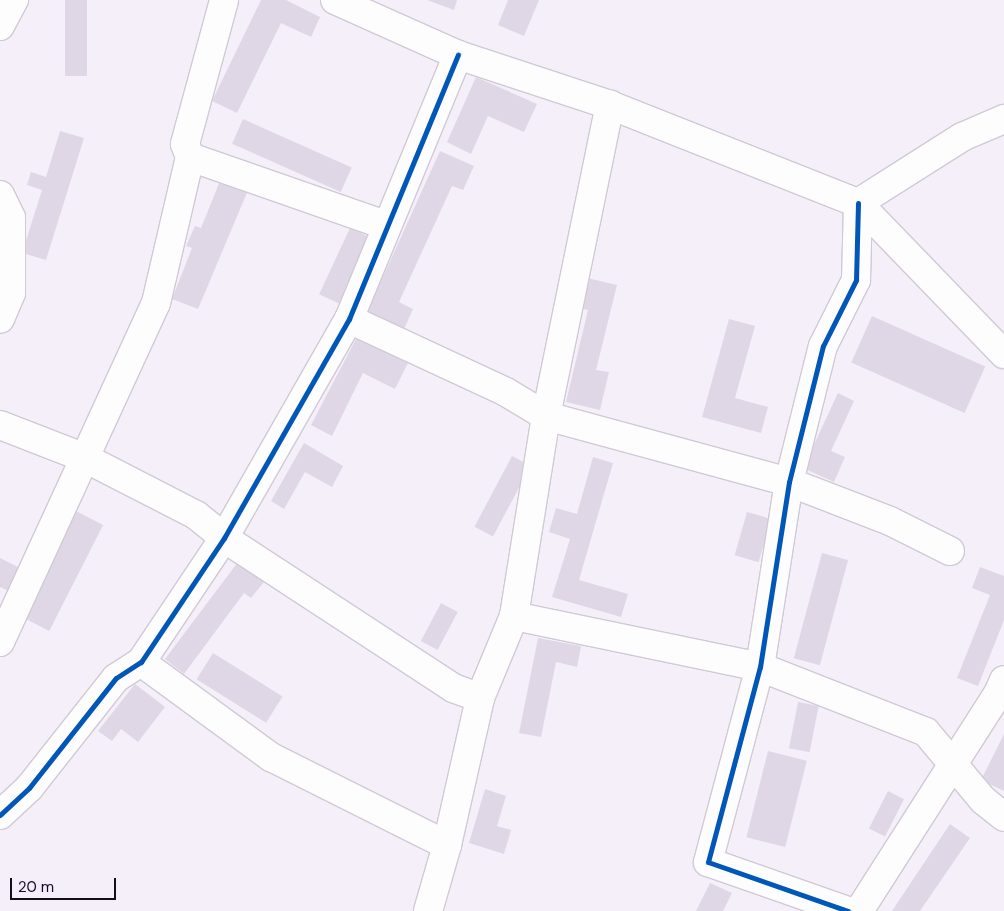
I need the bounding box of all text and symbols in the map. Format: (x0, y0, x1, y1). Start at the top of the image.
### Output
scale bar (12, 868, 119, 900)
text: 20 m (18, 877, 54, 897)

